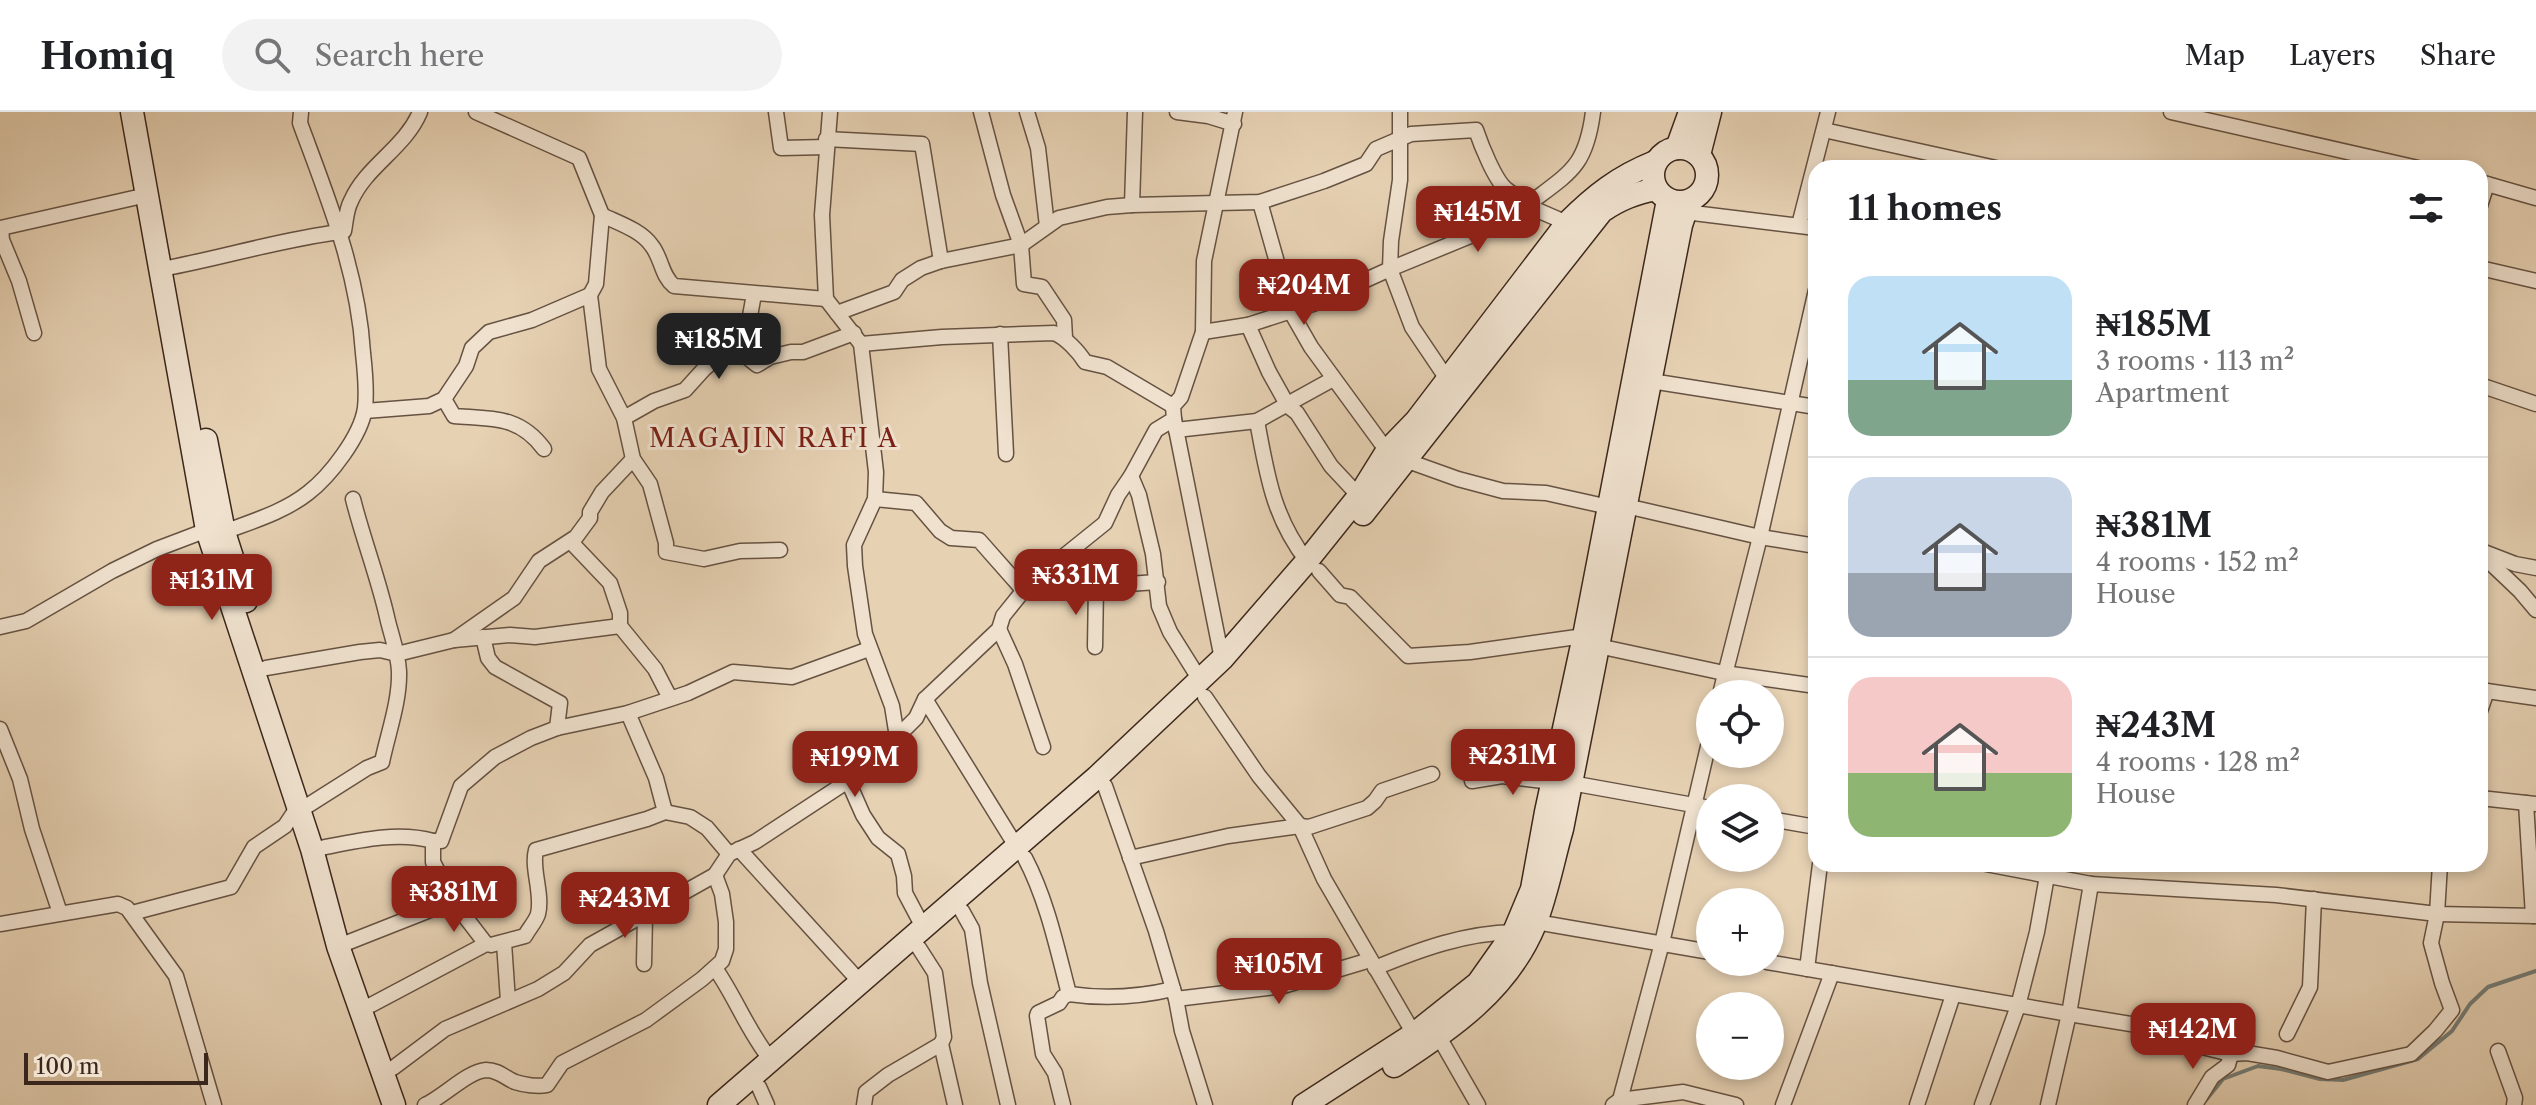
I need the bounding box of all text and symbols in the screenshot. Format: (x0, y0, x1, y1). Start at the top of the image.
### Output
search box (222, 19, 782, 91)
text: Homiq (40, 32, 174, 79)
icon: search (250, 33, 294, 77)
text: Search here (314, 37, 484, 74)
text: Map (2185, 38, 2245, 72)
text: Layers (2289, 38, 2376, 72)
text: Share (2420, 38, 2496, 72)
pin: ₦145M (1422, 186, 1534, 254)
icon: filters (2404, 186, 2448, 230)
text: 11 homes (1848, 187, 2002, 229)
text: ₦145M (1434, 196, 1522, 228)
pin: ₦204M (1248, 259, 1360, 327)
text: ₦204M (1257, 269, 1351, 301)
text: ₦185M (2096, 303, 2212, 345)
icon: home (1912, 308, 2008, 404)
pin: ₦185M (663, 313, 775, 381)
text: ₦185M (675, 323, 763, 355)
text: 3 rooms · 113 m² (2096, 345, 2294, 377)
text: Apartment (2096, 377, 2229, 409)
district label: MAGAJIN RAFI A (649, 422, 899, 454)
text: ₦381M (2096, 504, 2212, 546)
icon: home (1912, 509, 2008, 605)
text: 4 rooms · 152 m² (2096, 546, 2299, 578)
pin: ₦331M (1020, 549, 1132, 617)
pin: ₦131M (156, 554, 268, 622)
text: ₦331M (1032, 559, 1120, 591)
text: ₦131M (170, 564, 254, 596)
text: House (2096, 578, 2176, 610)
map controls (1696, 680, 1784, 1080)
button: locate (1696, 680, 1784, 768)
text: ₦243M (2096, 704, 2216, 746)
icon: home (1912, 709, 2008, 805)
pin: ₦231M (1457, 729, 1569, 797)
pin: ₦199M (799, 731, 911, 799)
text: ₦231M (1469, 739, 1557, 771)
text: ₦199M (810, 741, 900, 773)
text: 4 rooms · 128 m² (2096, 746, 2300, 778)
text: House (2096, 778, 2176, 810)
button: layers (1696, 784, 1784, 872)
pin: ₦381M (398, 866, 510, 934)
pin: ₦243M (569, 872, 681, 940)
text: ₦381M (410, 876, 498, 908)
text: ₦243M (579, 882, 671, 914)
button: + (1696, 888, 1784, 976)
pin: ₦105M (1223, 938, 1335, 1006)
text: ₦105M (1235, 948, 1323, 980)
button: − (1696, 992, 1784, 1080)
pin: ₦142M (2137, 1003, 2249, 1071)
text: ₦142M (2149, 1013, 2237, 1045)
scale bar (24, 1049, 208, 1085)
text: 100 m (36, 1053, 99, 1080)

